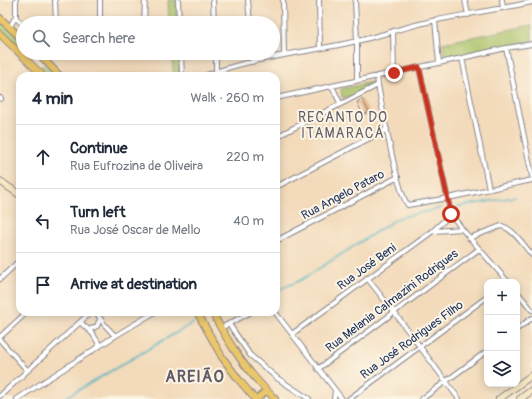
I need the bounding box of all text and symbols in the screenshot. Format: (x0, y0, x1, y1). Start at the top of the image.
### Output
search box (16, 16, 280, 60)
icon: search (30, 27, 52, 49)
text: Search here (62, 29, 135, 48)
route end (385, 64, 403, 82)
text: 4 min (32, 88, 73, 109)
text: Walk · 260 m (190, 90, 264, 106)
district label: RECANTO DO ITAMARACÁ (298, 109, 388, 142)
text: Continue (70, 139, 128, 158)
icon: ahead (32, 146, 54, 168)
text: 220 m (226, 149, 264, 165)
text: Rua Eufrozina de Oliveira (70, 158, 203, 174)
street label: Rua Angelo Pataro (299, 167, 388, 223)
text: Turn left (70, 203, 126, 222)
route start (442, 205, 460, 223)
icon: left (32, 210, 54, 232)
text: 40 m (233, 213, 264, 229)
text: Rua José Oscar de Mello (70, 222, 201, 238)
street label: Rua José Beni (335, 241, 399, 293)
street label: Rua Melania Calmazini Rodrigues (323, 246, 462, 356)
icon: arrive (32, 274, 54, 296)
text: Arrive at destination (70, 275, 197, 294)
map controls (484, 279, 520, 387)
button: + (484, 279, 520, 315)
street label: Rua José Rodrigues Filho (358, 297, 467, 382)
button: − (484, 315, 520, 351)
button: layers (484, 351, 520, 387)
district label: AREIÃO (165, 367, 225, 387)

